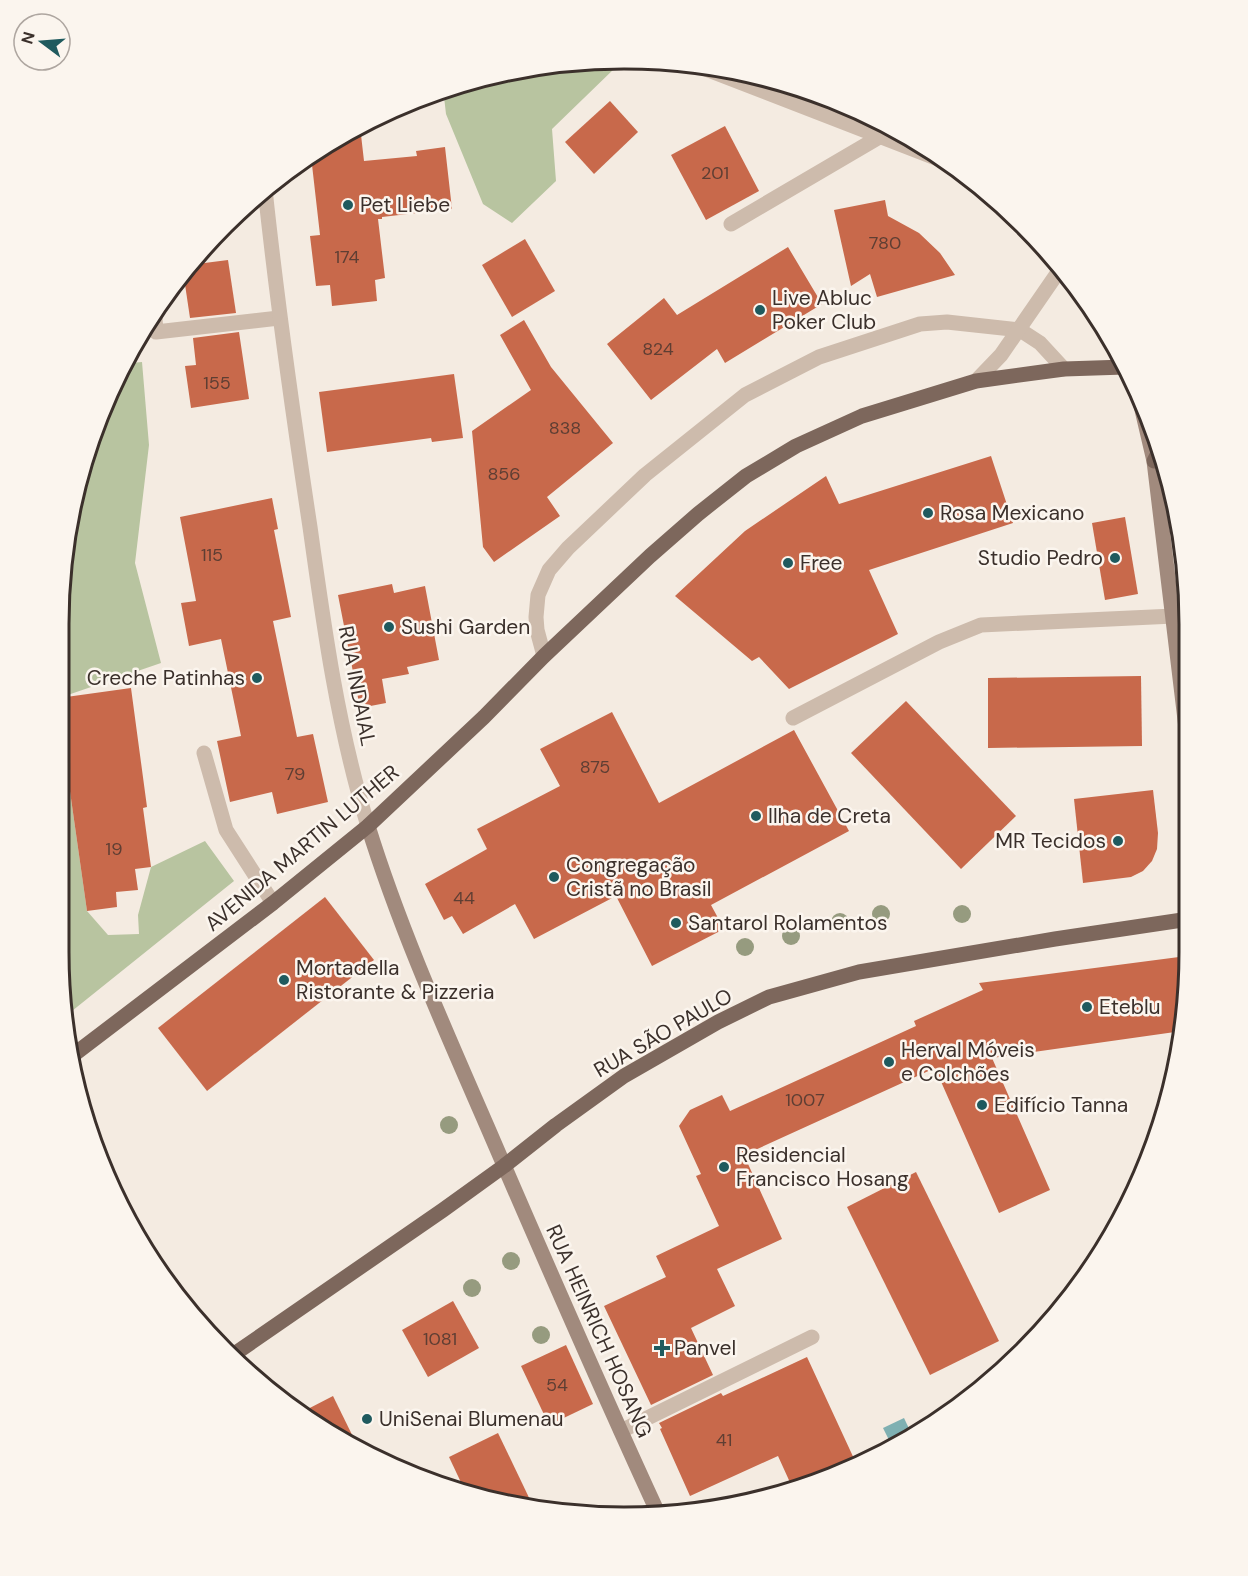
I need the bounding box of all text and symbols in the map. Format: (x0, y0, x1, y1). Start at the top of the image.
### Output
north arrow (12, 12, 72, 72)
text: N (16, 29, 40, 47)
house number: 201 (701, 161, 729, 185)
place label: Pet Liebe (360, 191, 450, 219)
marker: Pet Liebe (341, 198, 355, 212)
house number: 780 (869, 231, 901, 255)
house number: 174 (334, 245, 360, 269)
place label: Live Abluc Poker Club (772, 284, 876, 336)
marker: Live Abluc Poker Club (753, 303, 767, 317)
house number: 824 (642, 337, 674, 361)
house number: 155 (203, 371, 231, 395)
house number: 838 (549, 416, 581, 440)
house number: 856 (487, 462, 521, 486)
place label: Rosa Mexicano (940, 499, 1084, 527)
marker: Rosa Mexicano (921, 506, 935, 520)
house number: 115 (201, 543, 223, 567)
place label: Studio Pedro (978, 544, 1103, 572)
place label: Free (800, 549, 843, 577)
marker: Studio Pedro (1108, 551, 1122, 565)
marker: Free (781, 556, 795, 570)
place label: Sushi Garden (401, 613, 530, 641)
marker: Sushi Garden (382, 620, 396, 634)
street label: RUA INDAIAL (332, 624, 382, 748)
place label: Creche Patinhas (87, 664, 245, 692)
marker: Creche Patinhas (250, 671, 264, 685)
house number: 875 (580, 755, 610, 779)
street label: AVENIDA MARTIN LUTHER (199, 758, 405, 938)
house number: 79 (285, 762, 305, 786)
place label: Ilha de Creta (768, 802, 891, 830)
marker: Ilha de Creta (749, 809, 763, 823)
place label: MR Tecidos (995, 827, 1106, 855)
marker: MR Tecidos (1111, 834, 1125, 848)
house number: 19 (106, 837, 122, 861)
place label: Congregação Cristã no Brasil (566, 851, 711, 903)
marker: Congregação Cristã no Brasil (547, 870, 561, 884)
house number: 44 (453, 886, 475, 910)
place label: Santarol Rolamentos (688, 909, 887, 937)
marker: Santarol Rolamentos (669, 916, 683, 930)
place label: Mortadella Ristorante & Pizzeria (296, 954, 494, 1006)
marker: Mortadella Ristorante & Pizzeria (277, 973, 291, 987)
street label: RUA SÃO PAULO (589, 982, 737, 1084)
place label: Eteblu (1099, 993, 1161, 1021)
marker: Eteblu (1080, 1000, 1094, 1014)
place label: Herval Móveis e Colchões (901, 1036, 1035, 1088)
marker: Herval Móveis e Colchões (882, 1055, 896, 1069)
house number: 1007 (785, 1088, 825, 1112)
place label: Edifício Tanna (994, 1091, 1128, 1119)
marker: Edifício Tanna (975, 1098, 989, 1112)
place label: Residencial Francisco Hosang (736, 1141, 909, 1193)
marker: Residencial Francisco Hosang (717, 1160, 731, 1174)
street label: RUA HEINRICH HOSANG (539, 1220, 659, 1442)
house number: 1081 (423, 1327, 457, 1351)
place label: Panvel (674, 1334, 736, 1362)
marker: Panvel (655, 1341, 669, 1355)
house number: 54 (546, 1373, 568, 1397)
place label: UniSenai Blumenau (379, 1405, 564, 1433)
marker: UniSenai Blumenau (360, 1412, 374, 1426)
house number: 41 (716, 1428, 732, 1452)

